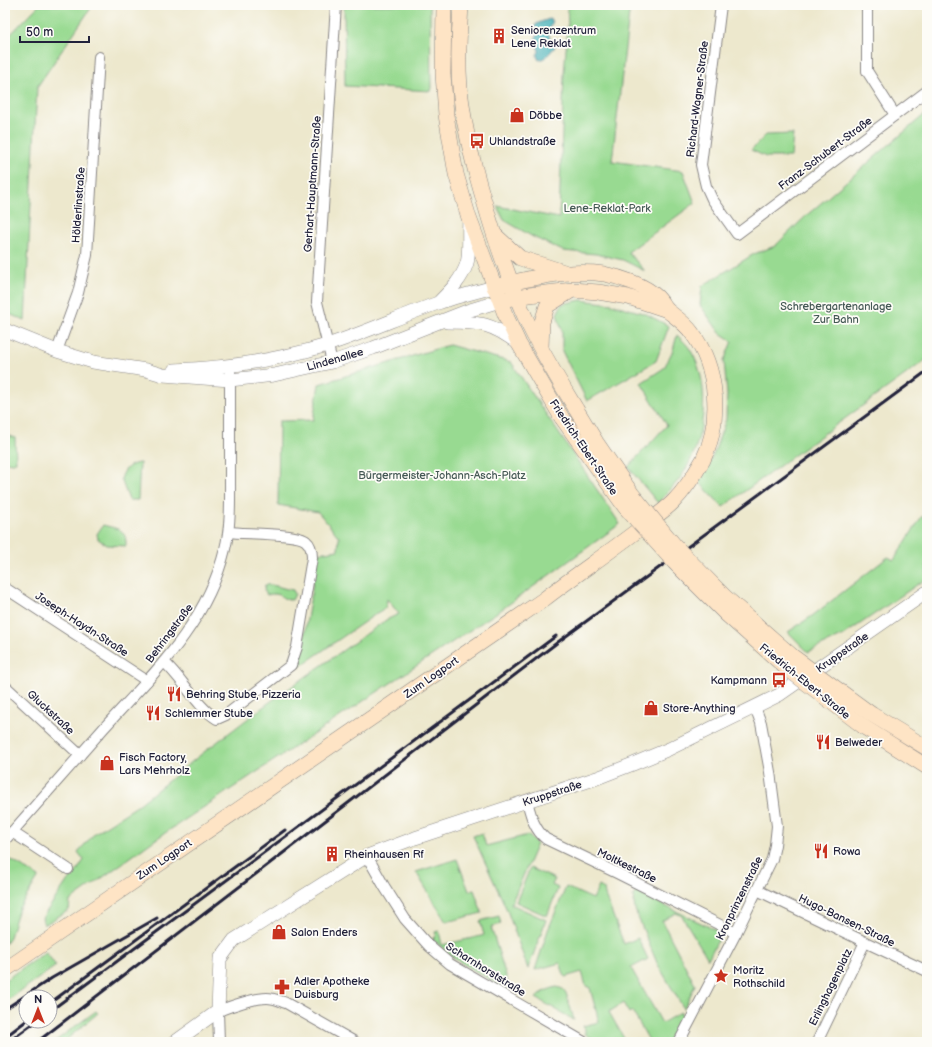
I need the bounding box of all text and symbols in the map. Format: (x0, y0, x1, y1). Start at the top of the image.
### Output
scale bar (20, 18, 89, 44)
place label: Seniorenzentrum Lene Reklat (511, 24, 596, 50)
text: 50 m (26, 25, 53, 40)
building icon: Seniorenzentrum Lene Reklat (490, 27, 508, 45)
street label: Richard-Wagner-Straße (684, 40, 711, 158)
shop icon: Döbbe (508, 106, 526, 124)
place label: Döbbe (529, 109, 562, 122)
street label: Franz-Schubert-Straße (776, 114, 875, 193)
street label: Gerhart-Hauptmann-Straße (301, 115, 324, 253)
bus stop icon: Uhlandstraße (468, 132, 486, 150)
place label: Uhlandstraße (489, 135, 556, 148)
street label: Hölderlinstraße (69, 166, 88, 243)
park label: Lene-Reklat-Park (563, 202, 651, 215)
park label: Schrebergartenanlage Zur Bahn (780, 300, 892, 326)
street label: Lindenallee (305, 345, 365, 374)
street label: Friedrich-Ebert-Straße (547, 397, 621, 498)
park label: Bürgermeister-Johann-Asch-Platz (358, 469, 526, 482)
street label: Joseph-Haydn-Straße (33, 589, 131, 660)
street label: Behringstraße (143, 601, 196, 665)
street label: Kruppstraße (813, 629, 872, 675)
street label: Friedrich-Ebert-Straße (757, 641, 853, 722)
street label: Zum Logport (401, 654, 461, 701)
bus stop icon: Kampmann (770, 671, 788, 689)
place label: Kampmann (711, 674, 767, 687)
restaurant icon: Behring Stube, Pizzeria (165, 685, 183, 703)
street label: Gluckstraße (24, 687, 77, 738)
place label: Behring Stube, Pizzeria (186, 688, 301, 701)
shop icon: Store-Anything (642, 699, 660, 717)
place label: Store-Anything (663, 702, 736, 715)
restaurant icon: Schlemmer Stube (144, 704, 162, 722)
place label: Schlemmer Stube (165, 707, 253, 720)
restaurant icon: Belweder (814, 733, 832, 751)
place label: Belweder (835, 736, 883, 749)
place label: Fisch Factory, Lars Mehrholz (119, 751, 190, 777)
shop icon: Fisch Factory, Lars Mehrholz (98, 754, 116, 772)
street label: Kruppstraße (521, 778, 584, 809)
street label: Zum Logport (134, 836, 195, 883)
restaurant icon: Rowa (812, 842, 830, 860)
building icon: Rheinhausen Rf (323, 845, 341, 863)
street label: Moltkestraße (595, 845, 659, 886)
place label: Rowa (833, 845, 861, 858)
place label: Rheinhausen Rf (344, 848, 425, 861)
street label: Kronprinzenstraße (714, 854, 766, 942)
street label: Hugo-Bansen-Straße (796, 891, 898, 950)
shop icon: Salon Enders (270, 923, 288, 941)
place label: Salon Enders (291, 926, 358, 939)
street label: Scharnhorststraße (444, 940, 528, 999)
street label: Erlinghagenplatz (806, 946, 855, 1028)
place label: Moritz Rothschild (733, 964, 785, 990)
place icon: Moritz Rothschild (712, 967, 730, 985)
place label: Adler Apotheke Duisburg (294, 975, 370, 1001)
pharmacy icon: Adler Apotheke Duisburg (273, 978, 291, 996)
north arrow (18, 989, 58, 1029)
text: N (34, 993, 42, 1006)

